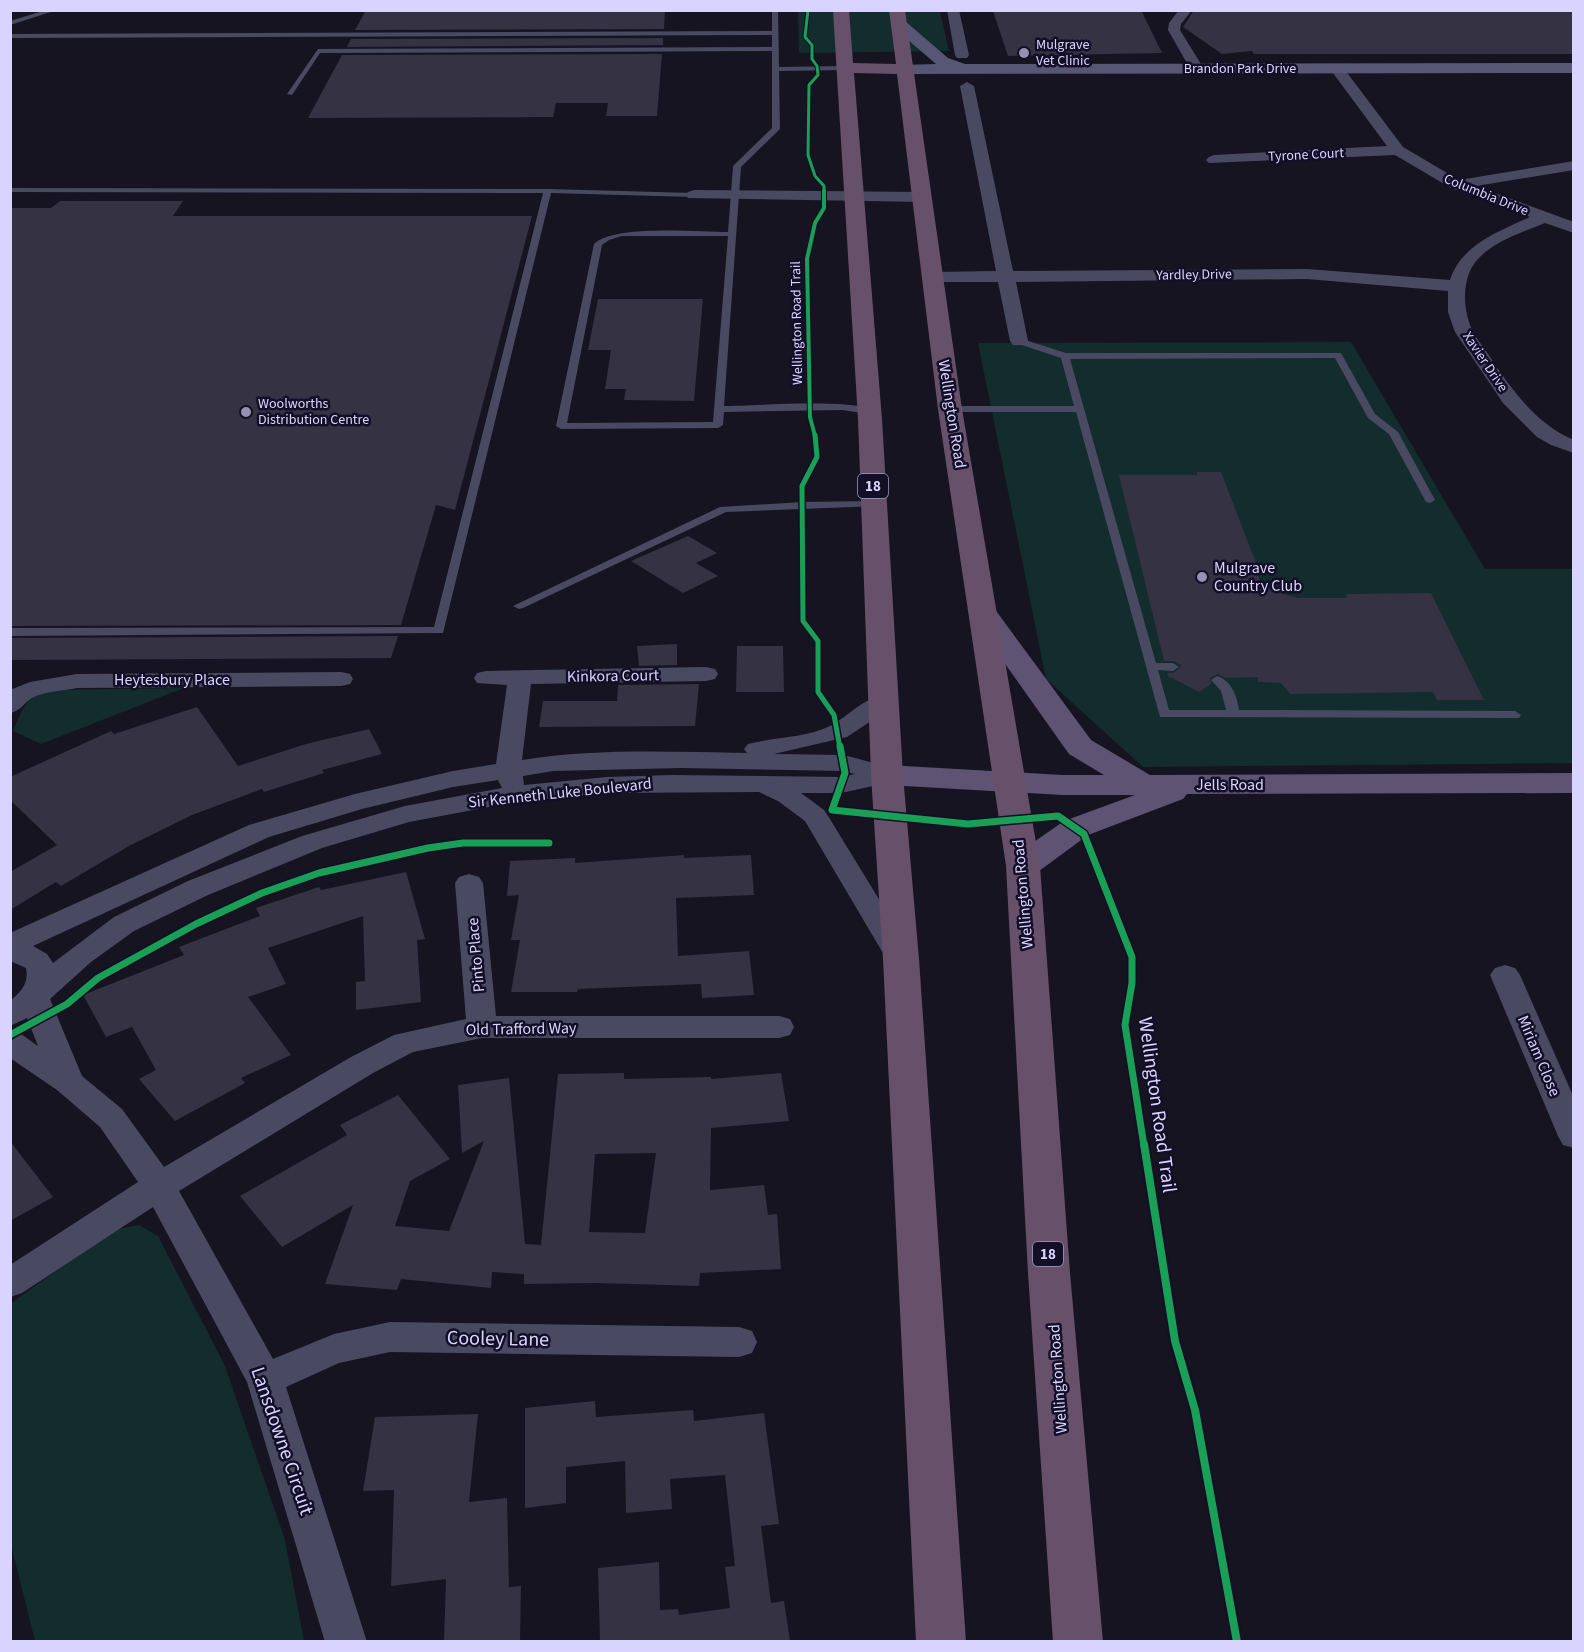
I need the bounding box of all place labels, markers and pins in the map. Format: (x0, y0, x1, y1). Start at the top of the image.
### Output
place label: Mulgrave Vet Clinic (1036, 35, 1090, 71)
marker: Mulgrave Vet Clinic (1017, 46, 1031, 60)
place label: Woolworths Distribution Centre (258, 394, 369, 430)
marker: Woolworths Distribution Centre (239, 405, 253, 419)
place label: Mulgrave Country Club (1214, 557, 1302, 597)
marker: Mulgrave Country Club (1195, 570, 1209, 584)

